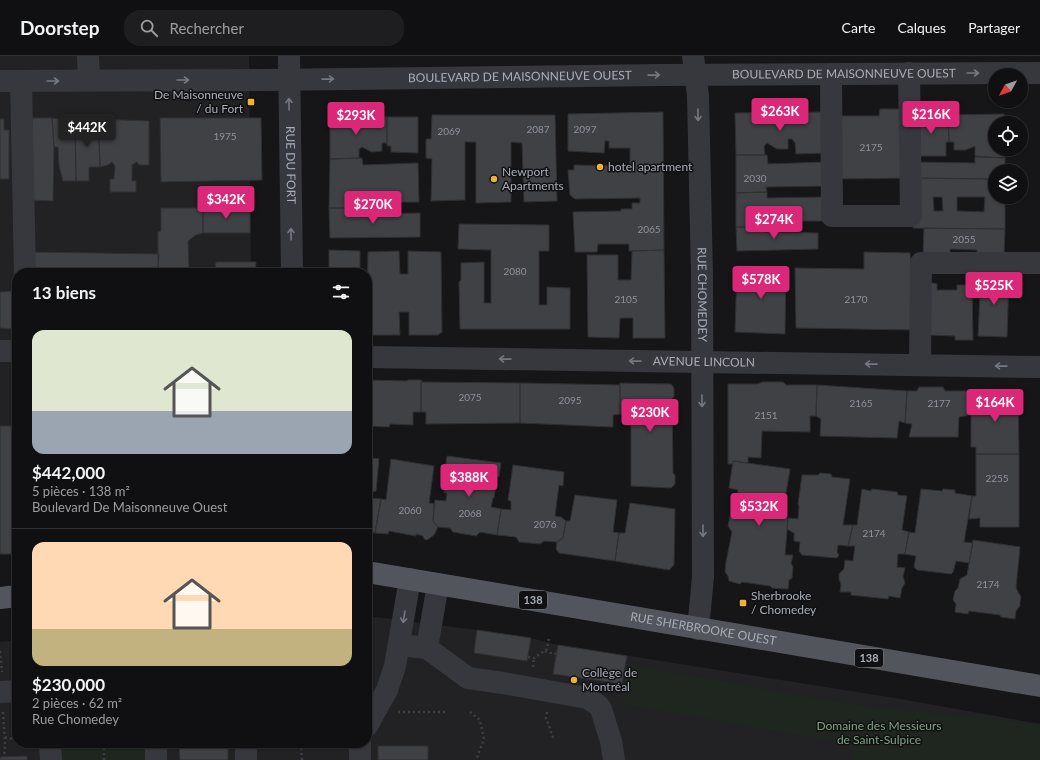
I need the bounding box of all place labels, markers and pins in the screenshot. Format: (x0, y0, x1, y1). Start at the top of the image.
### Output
place label: De Maisonneuve / du Fort (154, 87, 244, 116)
marker: De Maisonneuve / du Fort (246, 97, 256, 107)
pin: $263K (752, 98, 808, 132)
pin: $216K (903, 101, 959, 135)
pin: $293K (328, 102, 384, 136)
pin: $442K (59, 114, 115, 148)
place label: hotel apartment (608, 159, 693, 174)
marker: hotel apartment (595, 162, 605, 172)
place label: Newport Apartments (502, 164, 564, 193)
marker: Newport Apartments (489, 174, 499, 184)
pin: $342K (198, 186, 254, 220)
pin: $270K (345, 191, 401, 225)
pin: $274K (746, 206, 802, 240)
pin: $578K (733, 266, 789, 300)
pin: $525K (966, 272, 1022, 306)
pin: $164K (967, 389, 1023, 423)
pin: $230K (622, 399, 678, 433)
pin: $388K (441, 464, 497, 498)
pin: $532K (731, 493, 787, 527)
place label: Sherbrooke / Chomedey (751, 588, 817, 617)
marker: Sherbrooke / Chomedey (738, 598, 748, 608)
place label: Collège de Montréal (582, 665, 637, 694)
marker: Collège de Montréal (569, 675, 579, 685)

